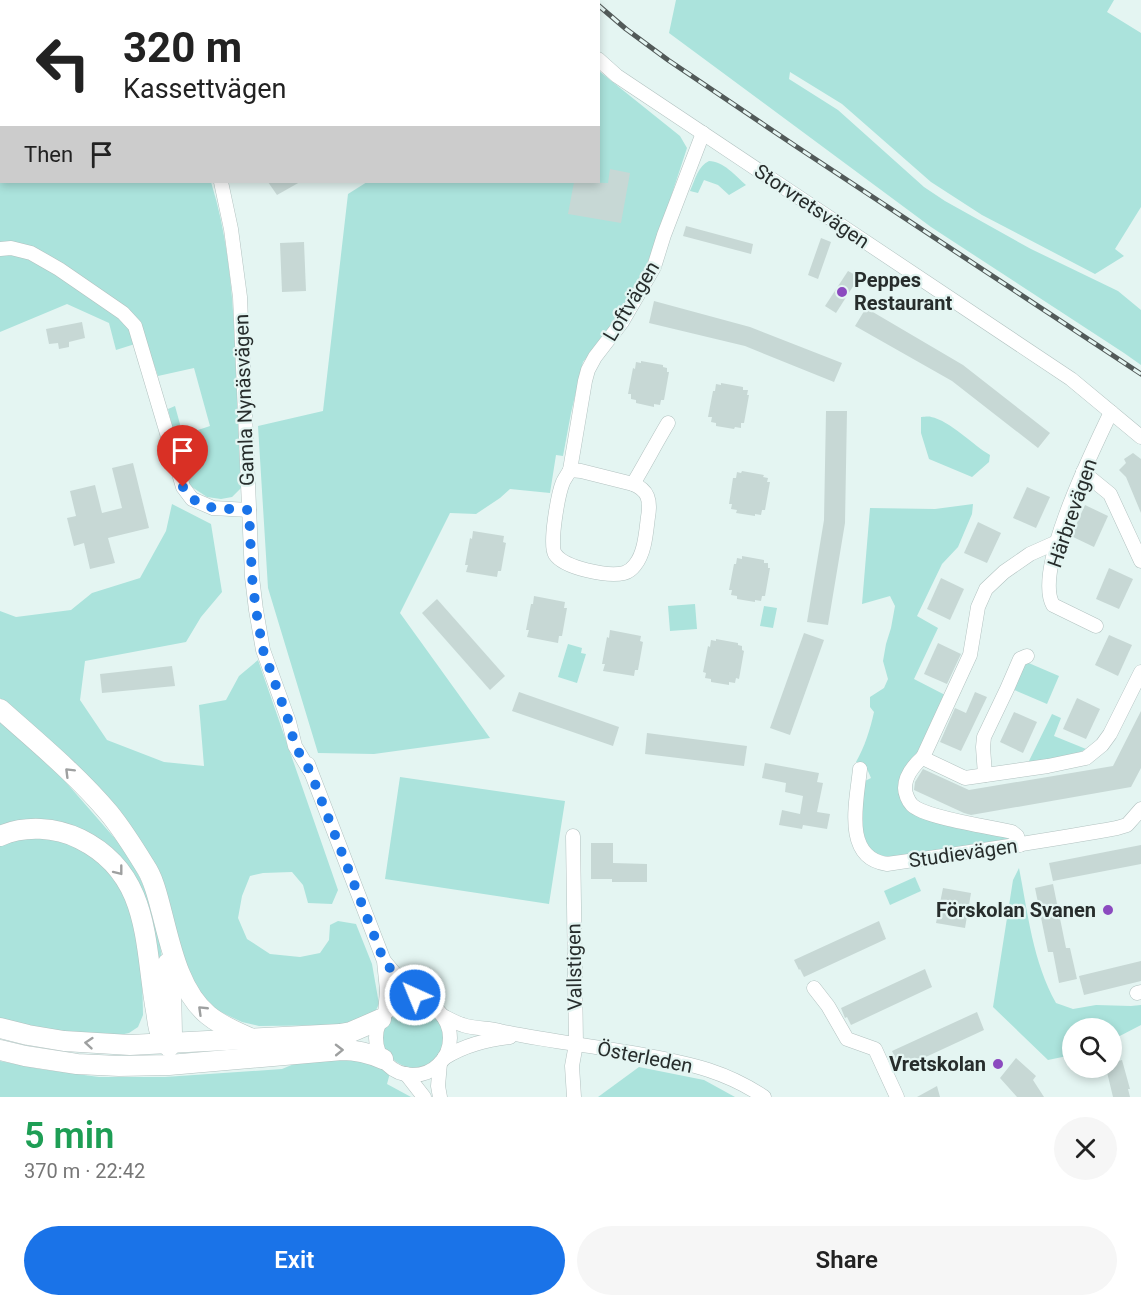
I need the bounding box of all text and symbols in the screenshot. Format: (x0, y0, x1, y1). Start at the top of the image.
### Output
text: 320 m (123, 23, 242, 72)
icon: left (24, 24, 102, 102)
text: Kassettvägen (123, 73, 286, 105)
icon: arrive (85, 138, 118, 171)
text: Then (24, 142, 73, 167)
street label: Storvretsvägen (750, 159, 874, 253)
street label: Loftvägen (598, 257, 664, 345)
place label: Peppes Restaurant (854, 268, 952, 315)
marker: Peppes Restaurant (835, 285, 849, 299)
street label: Gamla Nynäsvägen (229, 314, 259, 486)
pin (157, 425, 208, 487)
icon: arrive (166, 434, 199, 467)
street label: Härbrevägen (1042, 455, 1102, 571)
one-way arrow (66, 768, 77, 779)
street label: Studievägen (907, 834, 1019, 872)
one-way arrow (112, 864, 123, 875)
place label: Förskolan Svanen (936, 898, 1096, 922)
marker: Förskolan Svanen (1101, 903, 1115, 917)
street label: Vallstigen (561, 923, 587, 1011)
position arrow (383, 963, 447, 1027)
one-way arrow (199, 1006, 210, 1017)
map controls (1062, 1018, 1122, 1078)
button: search (1062, 1018, 1122, 1078)
street label: Österleden (595, 1036, 695, 1078)
one-way arrow (84, 1037, 93, 1050)
one-way arrow (335, 1044, 344, 1057)
place label: Vretskolan (889, 1052, 986, 1076)
marker: Vretskolan (991, 1057, 1005, 1071)
text: 5 min (24, 1115, 114, 1157)
button: close (1054, 1117, 1117, 1180)
text: 370 m · 22:42 (24, 1159, 145, 1183)
button: Exit (24, 1226, 565, 1295)
button: Share (577, 1226, 1117, 1295)

